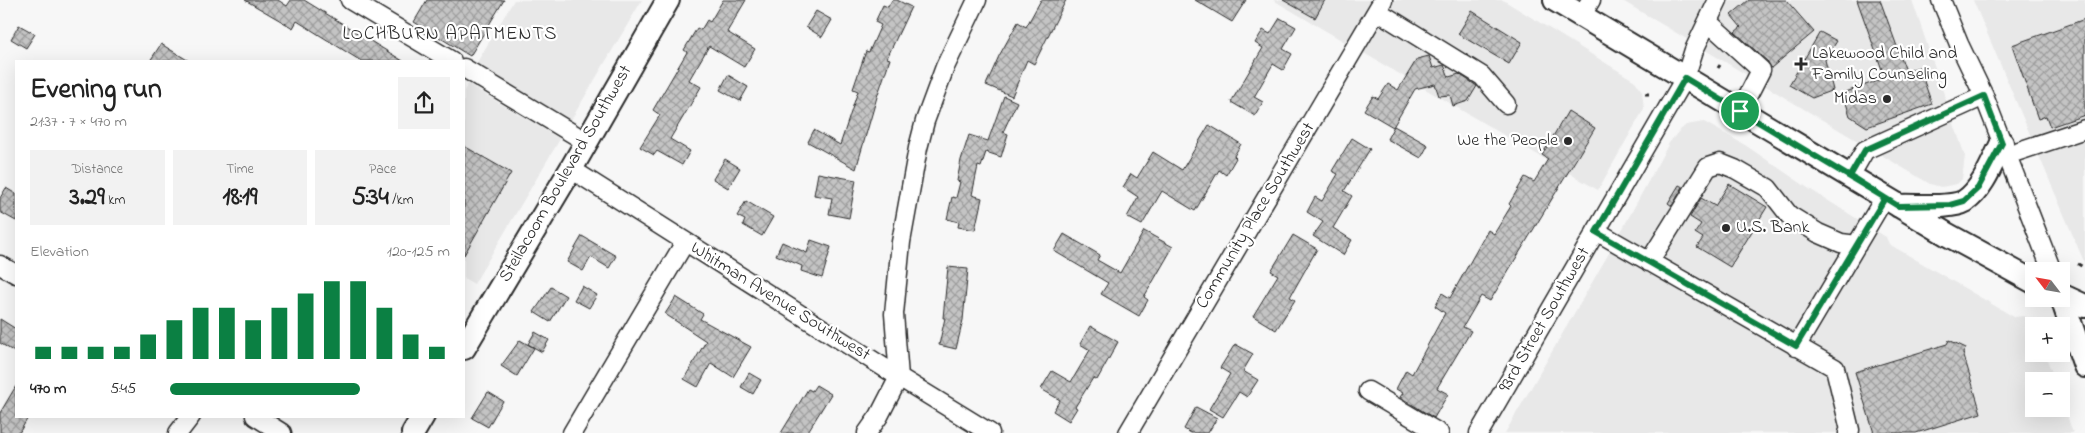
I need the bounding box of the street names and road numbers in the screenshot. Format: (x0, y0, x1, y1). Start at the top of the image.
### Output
street label: Steilacoom Boulevard Southwest (493, 60, 639, 288)
street label: Community Place Southwest (1190, 118, 1322, 314)
street label: Whitman Avenue Southwest (685, 236, 875, 368)
street label: 93rd Street Southwest (1493, 243, 1597, 397)

